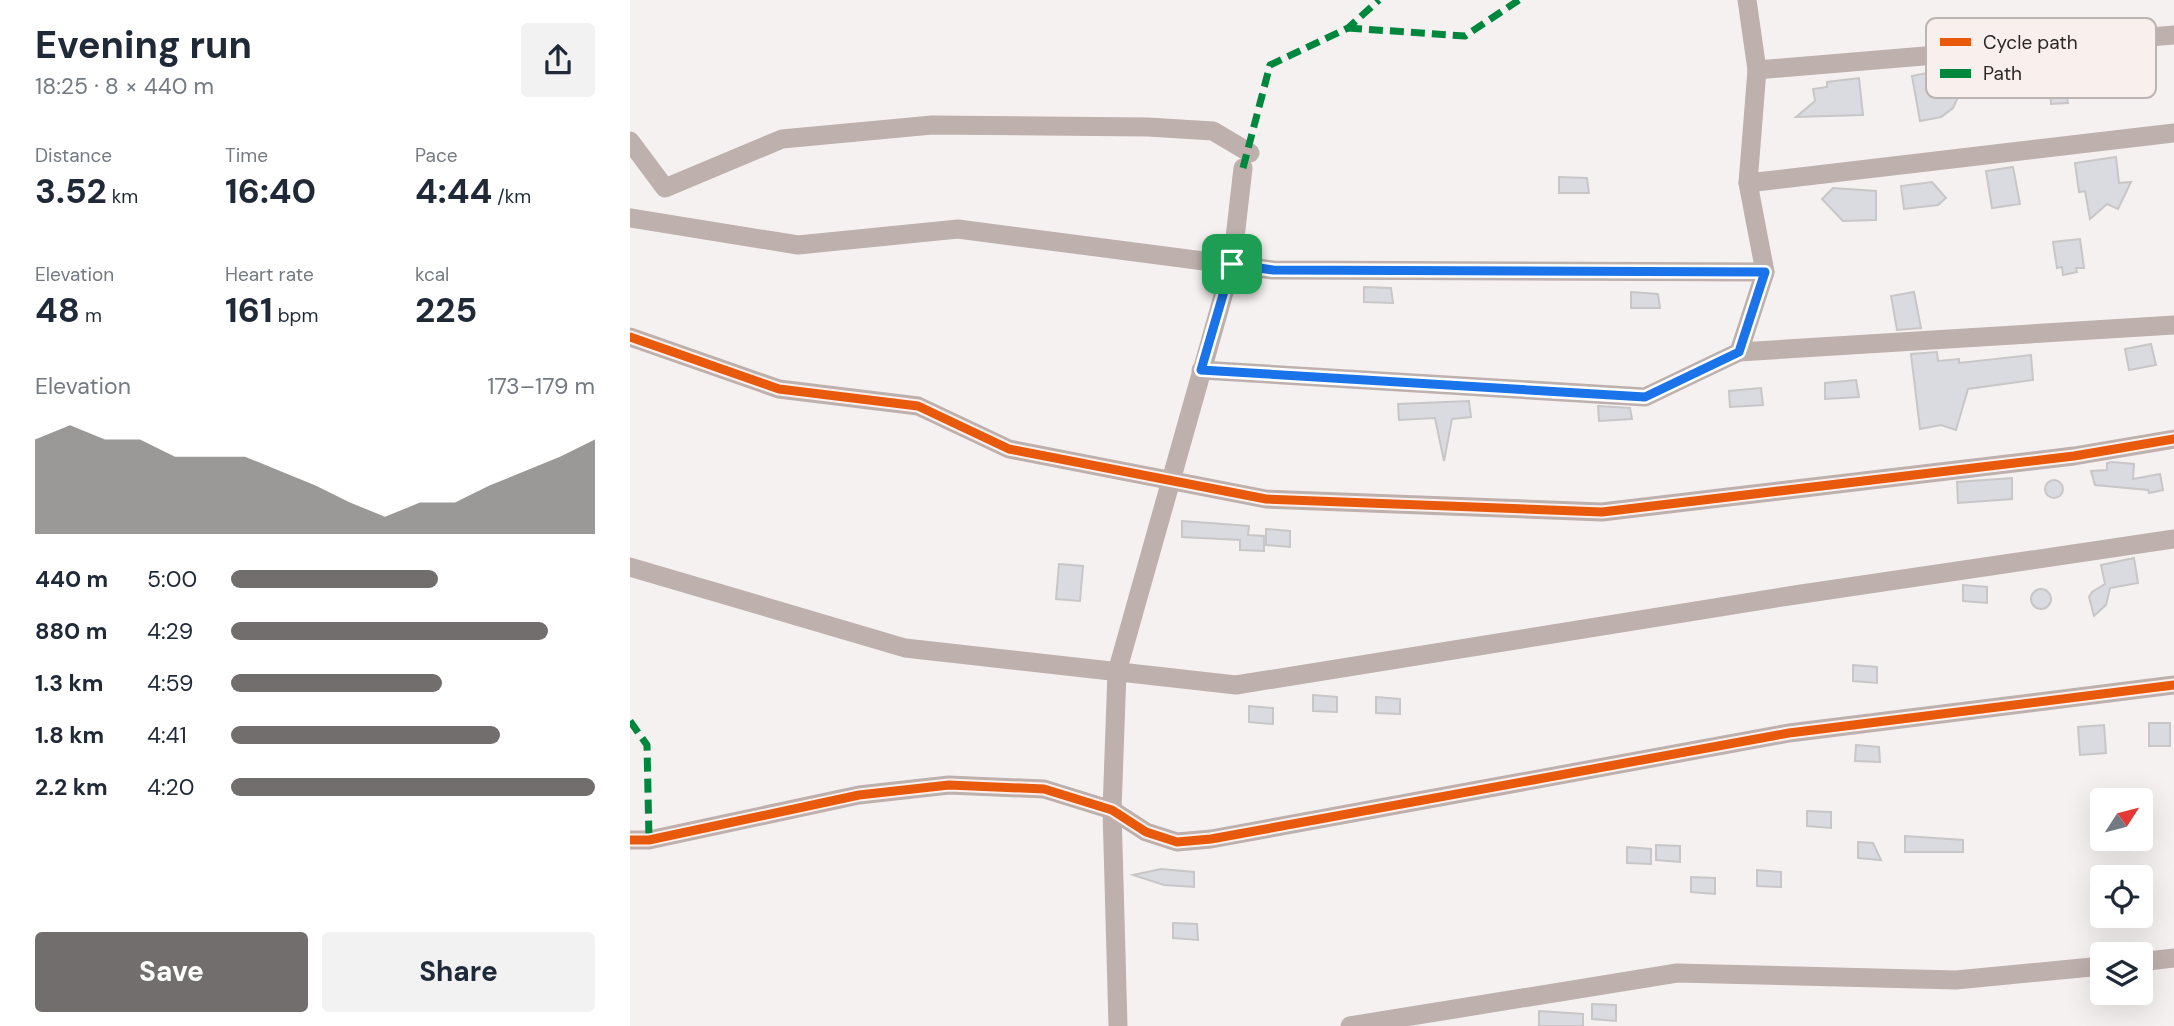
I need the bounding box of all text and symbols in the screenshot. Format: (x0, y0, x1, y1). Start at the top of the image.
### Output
legend (1926, 18, 2156, 98)
text: Evening run (35, 20, 252, 70)
button: share (521, 23, 595, 97)
text: Cycle path (1983, 30, 2078, 55)
text: Path (1983, 61, 2022, 86)
text: 18:25 · 8 × 440 m (35, 71, 214, 101)
text: Distance (35, 143, 112, 168)
text: Time (225, 143, 268, 168)
text: Pace (415, 143, 458, 168)
text: 3.52 (35, 168, 107, 214)
text: 16:40 (225, 168, 316, 214)
text: 4:44 (415, 168, 492, 214)
text: km (107, 184, 138, 209)
text: /km (492, 184, 531, 209)
pin (1202, 234, 1262, 294)
icon: arrive (1213, 245, 1251, 283)
text: Elevation (35, 262, 114, 287)
text: Heart rate (225, 262, 314, 287)
text: kcal (415, 262, 449, 287)
text: 48 (35, 287, 80, 333)
text: 161 (225, 287, 273, 333)
text: 225 (415, 287, 477, 333)
text: m (80, 303, 102, 328)
text: bpm (273, 303, 318, 328)
text: Elevation (35, 371, 131, 401)
text: 173–179 m (487, 371, 595, 401)
text: 440 m (35, 564, 108, 594)
text: 5:00 (147, 564, 197, 594)
text: 880 m (35, 616, 107, 646)
text: 4:29 (147, 616, 193, 646)
text: 1.3 km (35, 668, 103, 698)
text: 4:59 (147, 668, 193, 698)
text: 1.8 km (35, 720, 104, 750)
text: 4:41 (147, 720, 187, 750)
text: 2.2 km (35, 772, 108, 802)
text: 4:20 (147, 772, 194, 802)
north arrow (2090, 788, 2152, 850)
map controls (2090, 788, 2153, 1005)
button: locate (2090, 865, 2153, 928)
button: Save (35, 932, 308, 1012)
button: Share (322, 932, 595, 1012)
button: layers (2090, 942, 2153, 1005)

